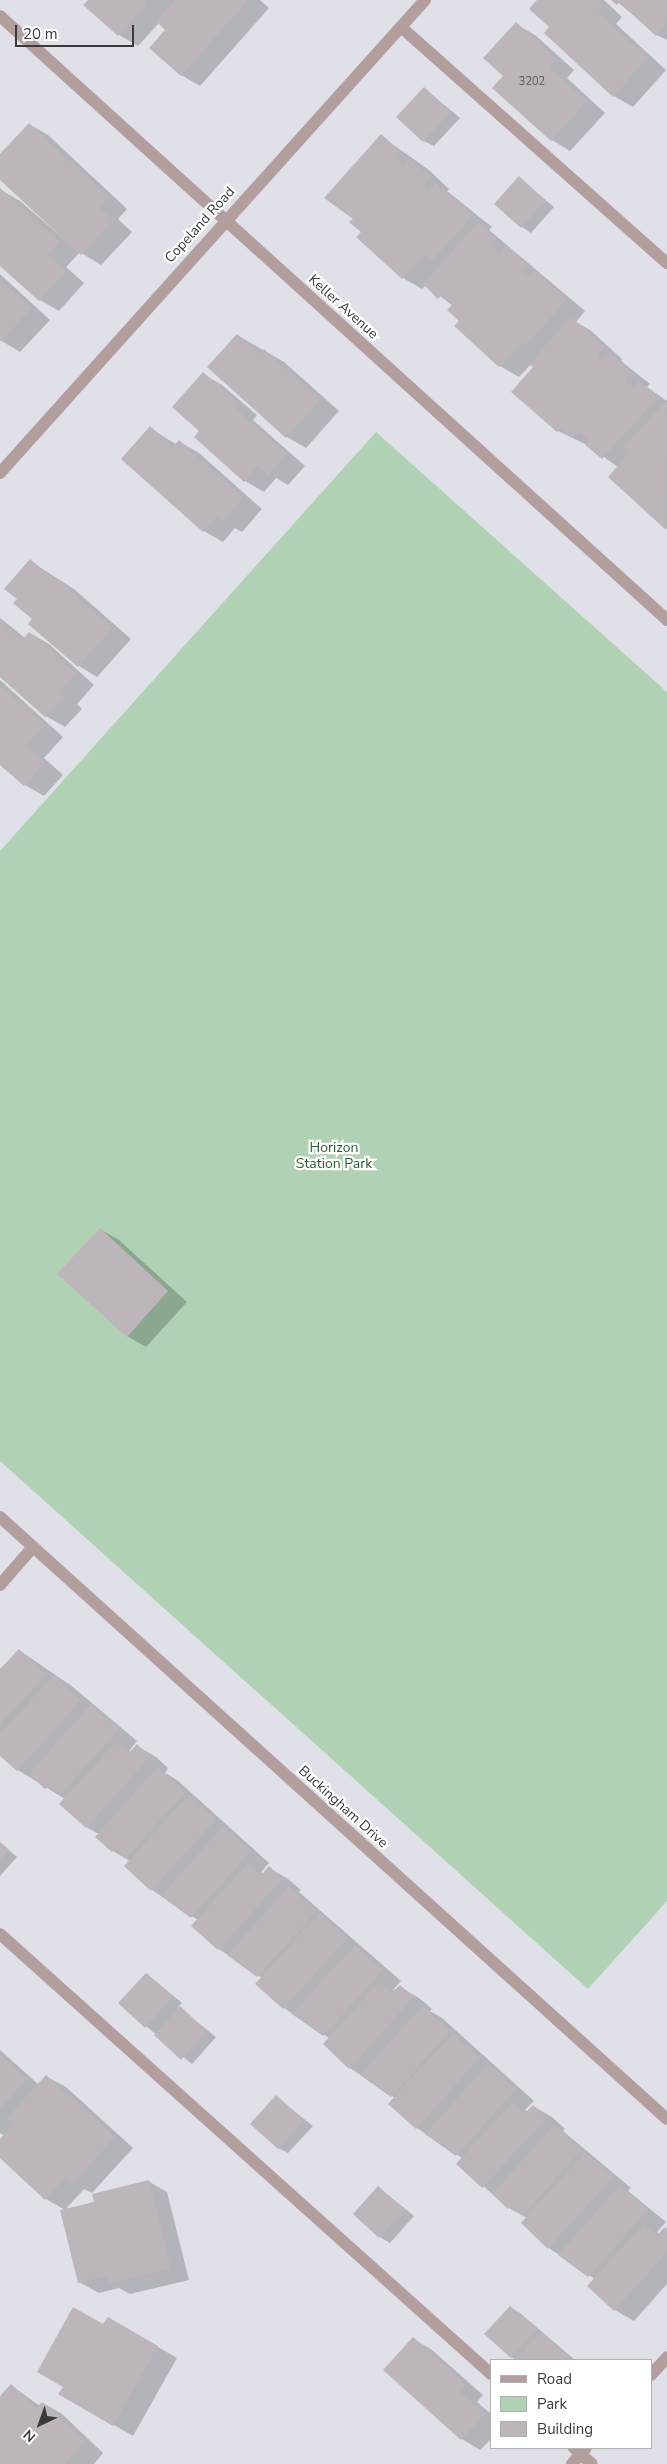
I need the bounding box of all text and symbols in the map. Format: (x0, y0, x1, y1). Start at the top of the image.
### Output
scale bar (18, 15, 136, 47)
text: 20 m (23, 24, 58, 44)
house number: 3202 (519, 75, 545, 89)
street label: Copeland Road (162, 184, 238, 266)
street label: Keller Avenue (305, 271, 381, 343)
park label: Horizon Station Park (296, 1140, 372, 1172)
street label: Buckingham Drive (295, 1762, 391, 1852)
legend (490, 2359, 652, 2449)
text: Road (537, 2369, 572, 2389)
text: Park (537, 2394, 567, 2414)
north arrow (15, 2399, 65, 2449)
text: Building (537, 2419, 593, 2439)
text: N (19, 2425, 40, 2446)

